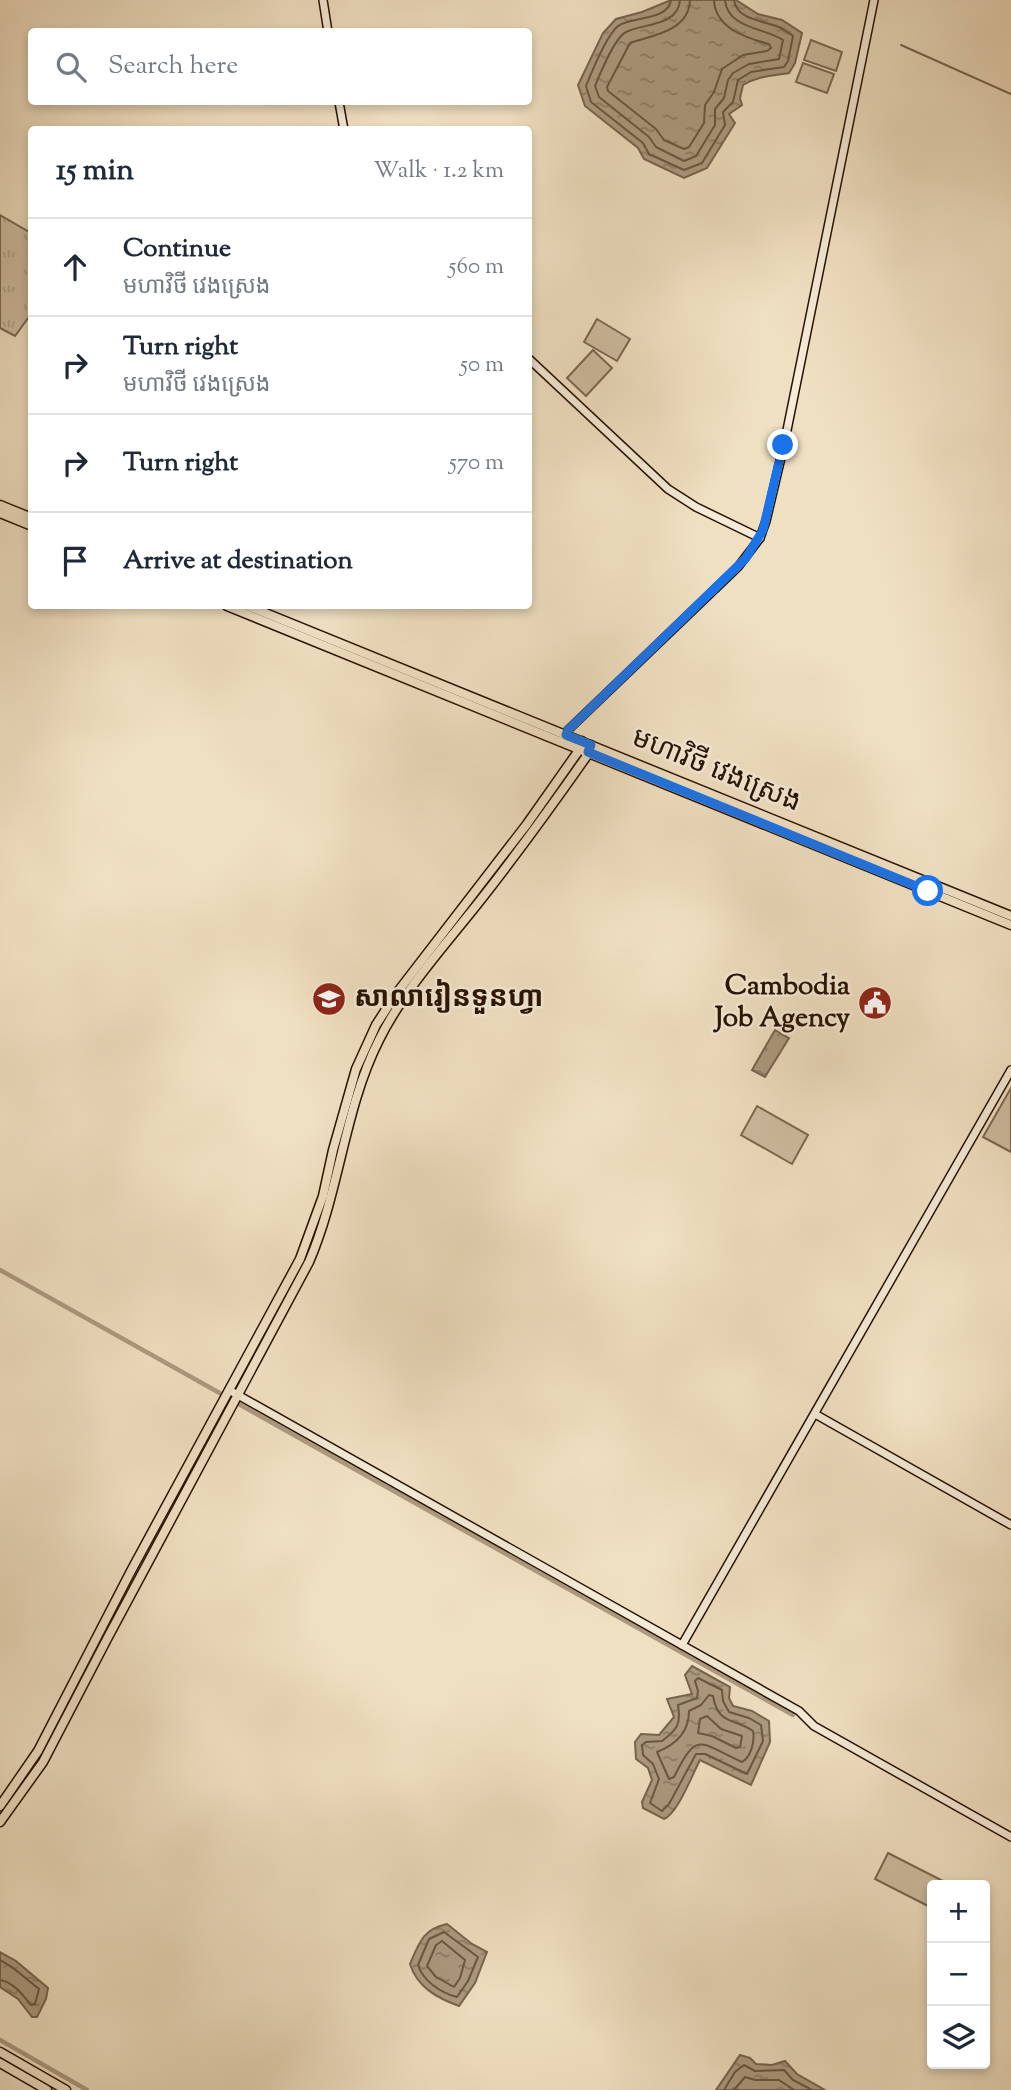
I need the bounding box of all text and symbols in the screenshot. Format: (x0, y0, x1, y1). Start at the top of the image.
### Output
search box (28, 28, 532, 105)
icon: search (52, 48, 90, 86)
text: Search here (108, 48, 238, 85)
text: 15 min (56, 150, 134, 193)
text: Walk · 1.2 km (374, 155, 504, 188)
text: Continue (123, 231, 231, 268)
icon: ahead (56, 248, 94, 286)
text: 560 m (449, 251, 504, 284)
text: មហាវិថី វេងស្រេង (123, 271, 270, 304)
text: Turn right (123, 329, 238, 366)
icon: right (56, 346, 94, 384)
text: 50 m (460, 349, 504, 382)
text: មហាវិថី វេងស្រេង (123, 369, 270, 402)
route end (767, 429, 798, 460)
icon: right (56, 444, 94, 482)
text: Turn right (123, 445, 238, 482)
text: 570 m (449, 447, 504, 480)
icon: arrive (56, 542, 94, 580)
text: Arrive at destination (123, 543, 353, 580)
street label: មហាវិថី វេងស្រេង (625, 718, 807, 823)
route start (912, 875, 943, 906)
place label: Cambodia Job Agency (713, 967, 850, 1039)
place label: សាលារៀនទួនហ្វា (354, 978, 543, 1019)
school or university icon: សាលារៀនទួនហ្វា (310, 980, 348, 1018)
public building icon: Cambodia Job Agency (856, 984, 894, 1022)
map controls (927, 1880, 990, 2069)
button: + (927, 1880, 990, 1943)
button: − (927, 1943, 990, 2006)
button: layers (927, 2006, 990, 2069)

